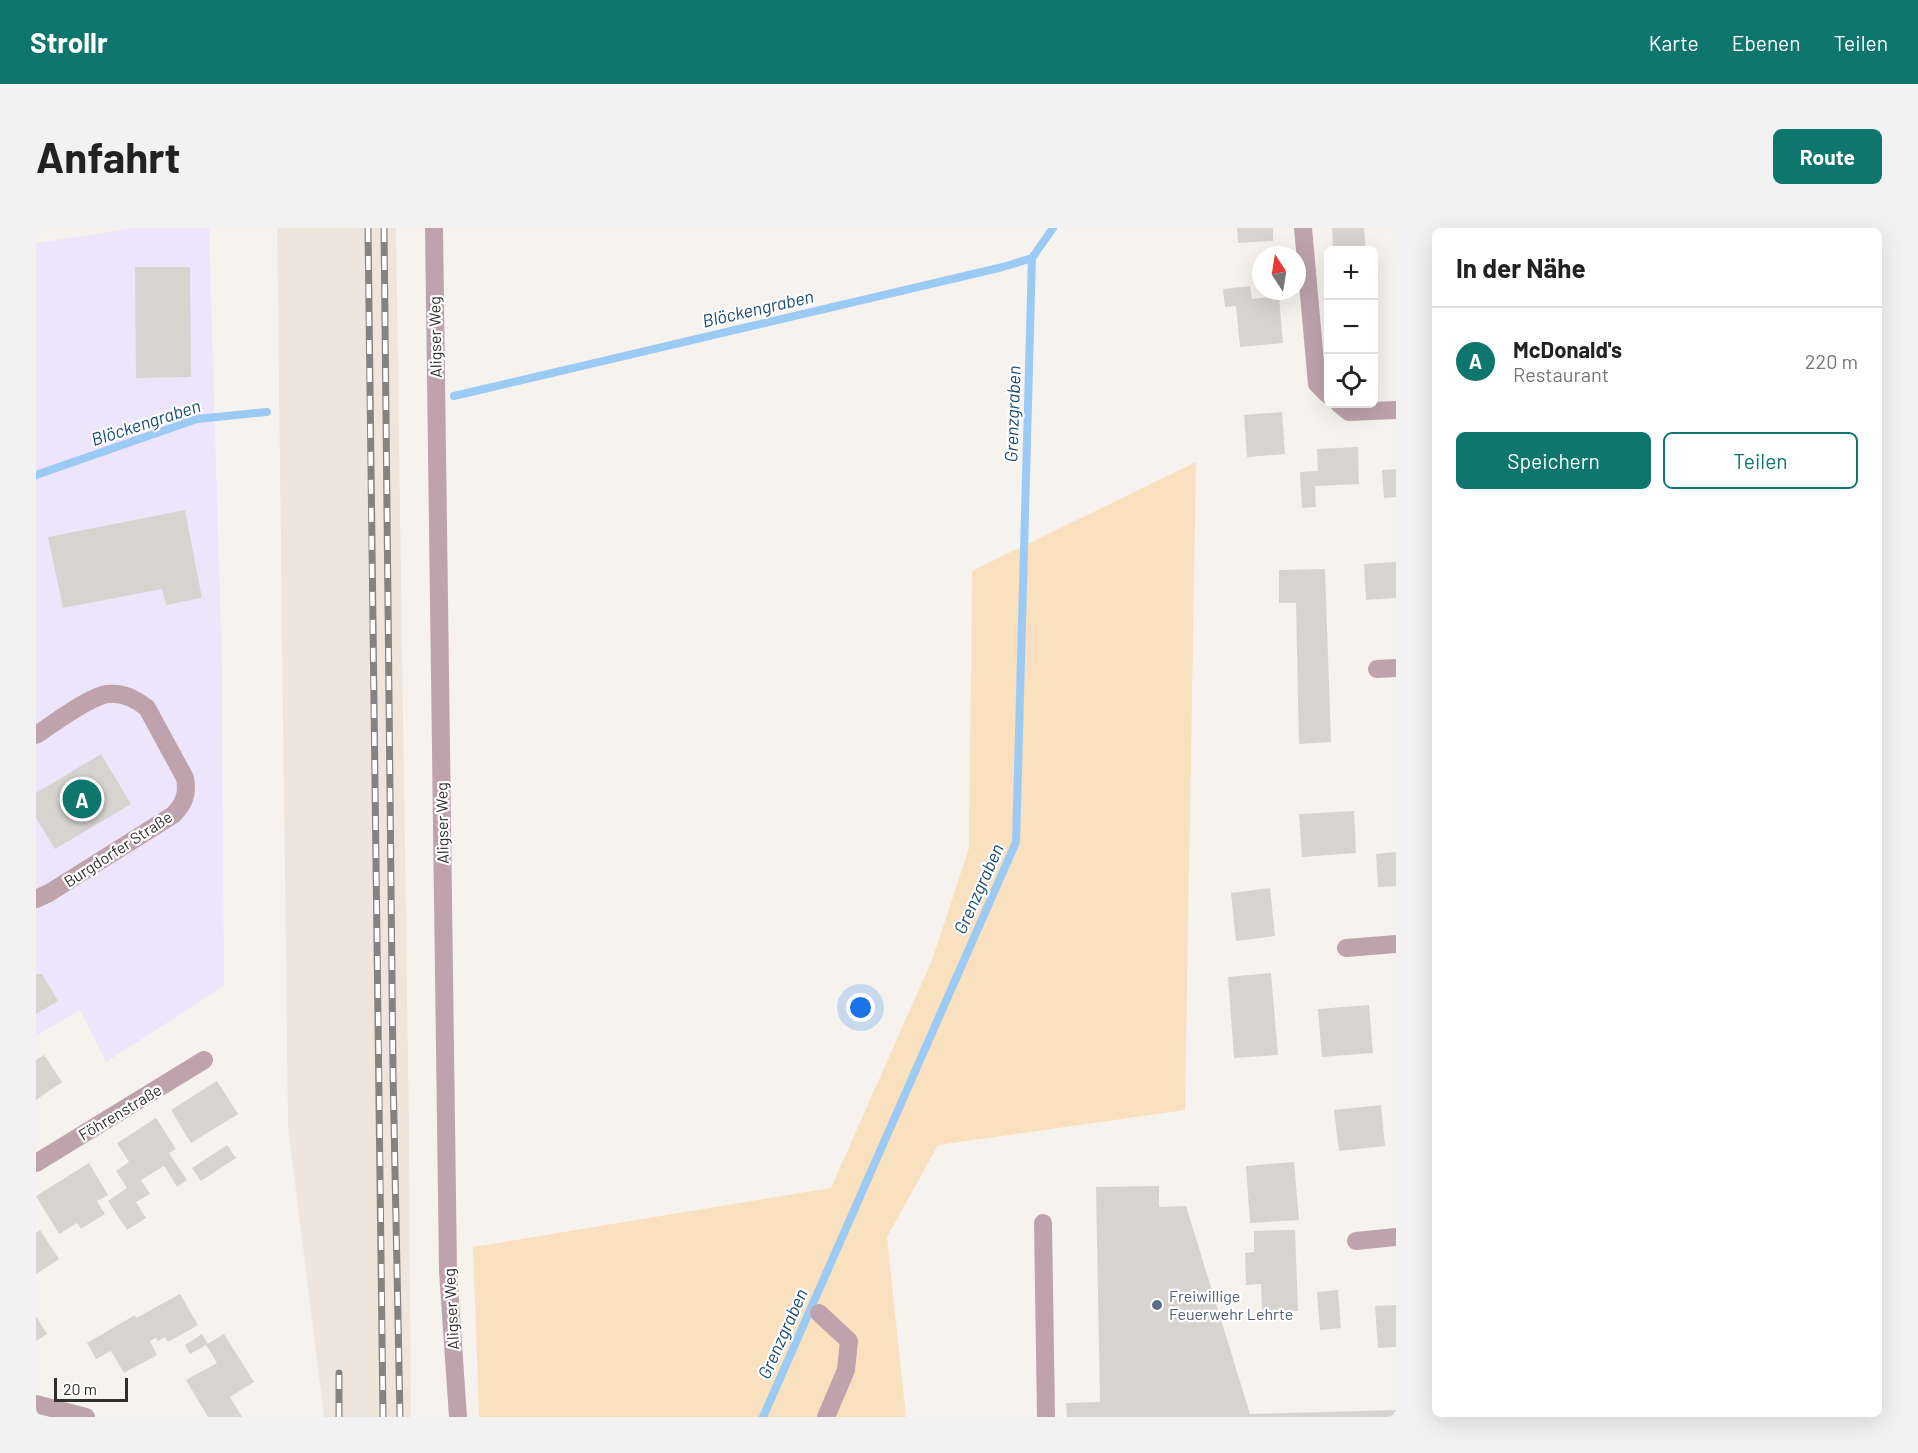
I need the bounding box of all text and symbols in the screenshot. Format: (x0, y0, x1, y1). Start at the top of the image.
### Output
text: Strollr (30, 25, 108, 59)
text: Karte (1649, 30, 1699, 55)
text: Ebenen (1732, 30, 1801, 55)
text: Teilen (1834, 30, 1888, 55)
button: Route (1773, 129, 1882, 184)
text: Anfahrt (36, 131, 181, 181)
north arrow (1252, 246, 1306, 300)
map controls (1324, 246, 1378, 408)
button: + (1324, 246, 1378, 300)
text: In der Nähe (1456, 252, 1586, 283)
water label: Blöckengraben (700, 285, 816, 332)
street label: Aligser Weg (424, 296, 445, 378)
button: − (1324, 300, 1378, 354)
text: McDonald's (1513, 336, 1622, 362)
text: A (1469, 349, 1482, 373)
text: 220 m (1805, 349, 1858, 373)
button: locate (1324, 354, 1378, 408)
text: Restaurant (1513, 362, 1609, 386)
water label: Grenzgraben (999, 365, 1025, 463)
water label: Blöckengraben (88, 394, 203, 450)
button: Speichern (1456, 432, 1651, 489)
button: Teilen (1663, 432, 1858, 489)
pin: A (62, 776, 102, 822)
street label: Aligser Weg (431, 782, 452, 864)
street label: Burgdorfer Straße (60, 807, 175, 891)
water label: Grenzgraben (948, 840, 1008, 937)
your location (846, 993, 875, 1022)
street label: Föhrenstraße (75, 1079, 165, 1144)
street label: Aligser Weg (439, 1268, 462, 1350)
water label: Grenzgraben (752, 1285, 812, 1382)
place label: Freiwillige Feuerwehr Lehrte (1169, 1286, 1293, 1323)
marker: Freiwillige Feuerwehr Lehrte (1150, 1298, 1164, 1312)
scale bar (54, 1375, 128, 1402)
text: 20 m (63, 1379, 97, 1398)

